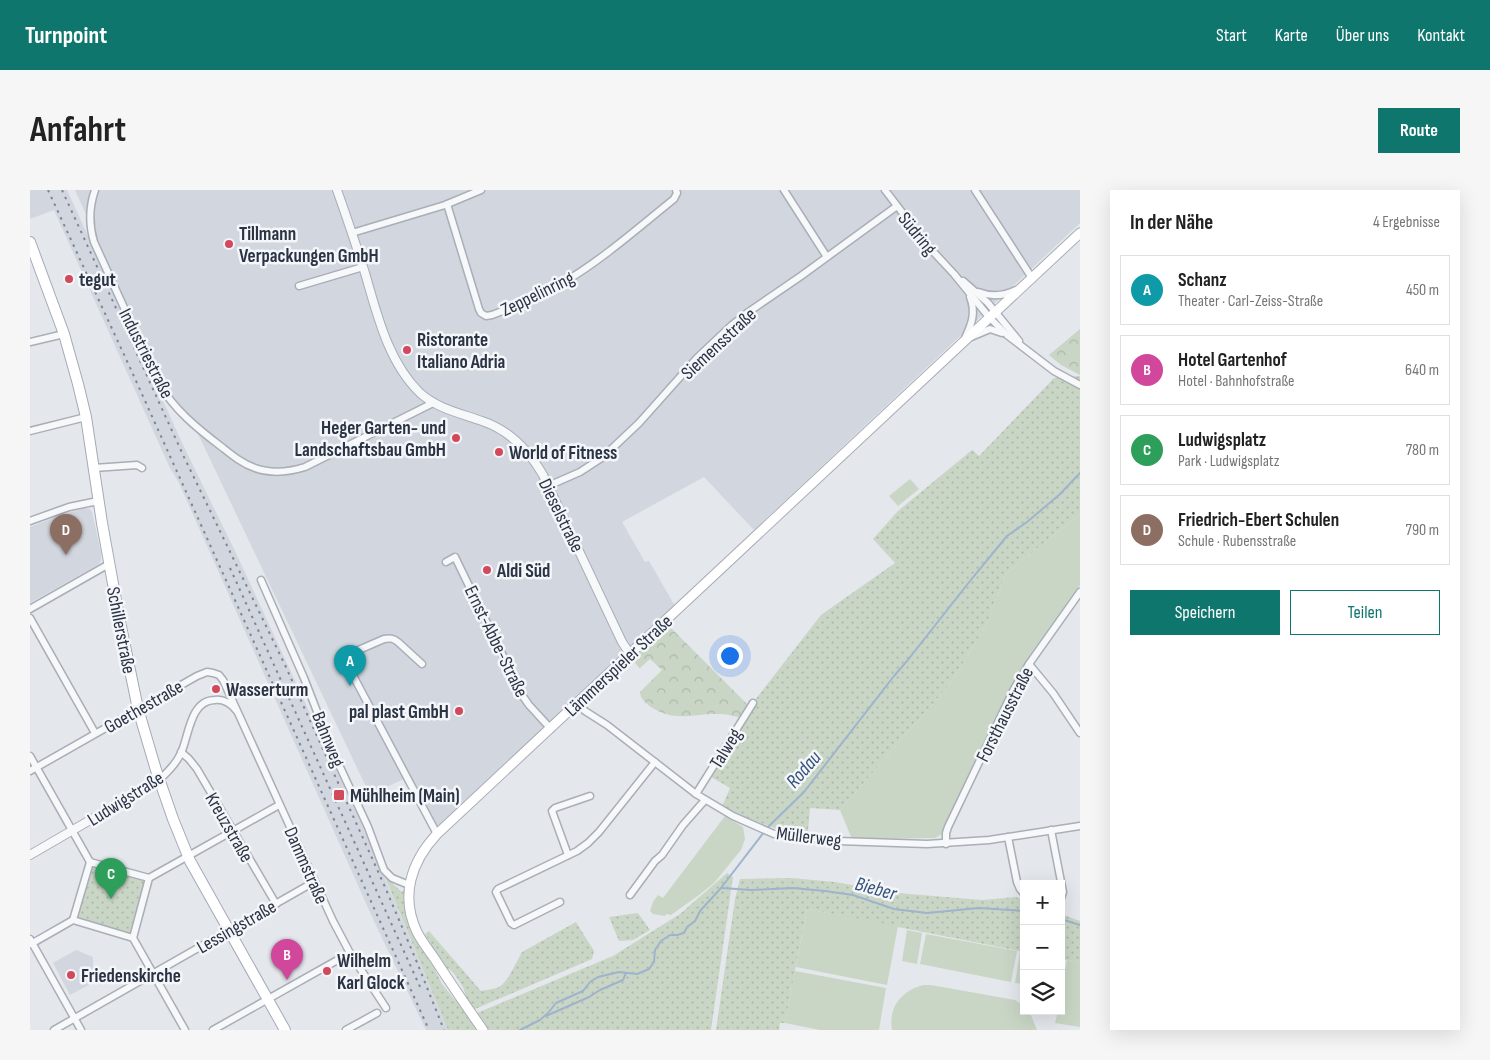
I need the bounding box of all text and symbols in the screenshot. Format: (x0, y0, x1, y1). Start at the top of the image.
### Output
text: Turnpoint (25, 21, 107, 50)
text: Start (1216, 25, 1247, 46)
text: Karte (1275, 25, 1308, 46)
text: Über uns (1336, 25, 1389, 46)
text: Kontakt (1417, 25, 1465, 46)
button: Route (1378, 108, 1460, 153)
text: Anfahrt (30, 109, 126, 152)
street label: Südring (893, 208, 941, 260)
text: In der Nähe (1130, 210, 1213, 235)
text: 4 Ergebnisse (1373, 213, 1440, 232)
place label: Tillmann Verpackungen GmbH (239, 223, 379, 268)
marker: Tillmann Verpackungen GmbH (223, 238, 235, 250)
street label: Zeppelinring (497, 267, 578, 322)
place label: tegut (79, 269, 116, 292)
text: Schanz (1178, 269, 1227, 292)
marker: tegut (63, 273, 75, 285)
text: A (1143, 281, 1151, 300)
text: 450 m (1406, 281, 1439, 300)
text: Theater · Carl-Zeiss-Straße (1178, 292, 1323, 311)
street label: Siemensstraße (677, 303, 761, 385)
street label: Industriestraße (113, 305, 178, 402)
place label: Ristorante Italiano Adria (417, 329, 505, 374)
marker: Ristorante Italiano Adria (401, 344, 413, 356)
text: Hotel Gartenhof (1178, 349, 1287, 372)
text: B (1143, 361, 1151, 380)
text: 640 m (1405, 361, 1439, 380)
text: Hotel · Bahnhofstraße (1178, 372, 1295, 391)
place label: Heger Garten- und Landschaftsbau GmbH (295, 417, 446, 462)
text: Ludwigsplatz (1178, 429, 1266, 452)
marker: Heger Garten- und Landschaftsbau GmbH (450, 432, 462, 444)
text: C (1143, 441, 1151, 460)
text: 780 m (1406, 441, 1439, 460)
place label: World of Fitness (509, 442, 617, 465)
marker: World of Fitness (493, 446, 505, 458)
text: Park · Ludwigsplatz (1178, 452, 1280, 471)
street label: Dieselstraße (533, 475, 588, 556)
text: Friedrich-Ebert Schulen (1178, 509, 1339, 532)
pin: D (50, 514, 82, 555)
text: D (1143, 521, 1151, 540)
text: 790 m (1406, 521, 1439, 540)
text: Schule · Rubensstraße (1178, 532, 1296, 551)
place label: Aldi Süd (496, 560, 550, 583)
marker: Aldi Süd (481, 564, 493, 576)
street label: Ernst-Abbe-Straße (459, 582, 533, 701)
street label: Schillerstraße (101, 585, 140, 676)
button: Speichern (1130, 590, 1280, 635)
button: Teilen (1290, 590, 1440, 635)
street label: Lämmerspieler Straße (560, 610, 678, 722)
your location (717, 643, 743, 669)
pin: A (334, 645, 366, 686)
street label: Forsthausstraße (972, 663, 1039, 766)
street label: Goethestraße (100, 676, 187, 739)
place label: Wasserturm (226, 679, 308, 702)
marker: Wasserturm (210, 683, 222, 695)
place label: pal plast GmbH (349, 701, 449, 724)
marker: pal plast GmbH (453, 705, 465, 717)
street label: Bahnweg (306, 708, 349, 771)
street label: Talweg (705, 724, 748, 773)
water label: Rodau (781, 746, 827, 793)
street label: Ludwigstraße (83, 767, 168, 832)
place label: Mühlheim (Main) (350, 785, 460, 808)
marker: Mühlheim (Main) (332, 788, 346, 802)
street label: Kreuzstraße (200, 789, 258, 867)
street label: Müllerweg (775, 822, 843, 853)
street label: Dammstraße (279, 824, 333, 908)
pin: C (95, 858, 127, 899)
water label: Bieber (853, 872, 900, 906)
map controls (1020, 880, 1065, 1015)
button: + (1020, 880, 1065, 925)
street label: Lessingstraße (193, 895, 281, 959)
button: − (1020, 925, 1065, 970)
pin: B (271, 939, 303, 980)
place label: Wilhelm Karl Glock (337, 950, 405, 995)
place label: Friedenskirche (81, 965, 181, 988)
marker: Wilhelm Karl Glock (321, 965, 333, 977)
marker: Friedenskirche (65, 969, 77, 981)
button: layers (1020, 970, 1065, 1015)

